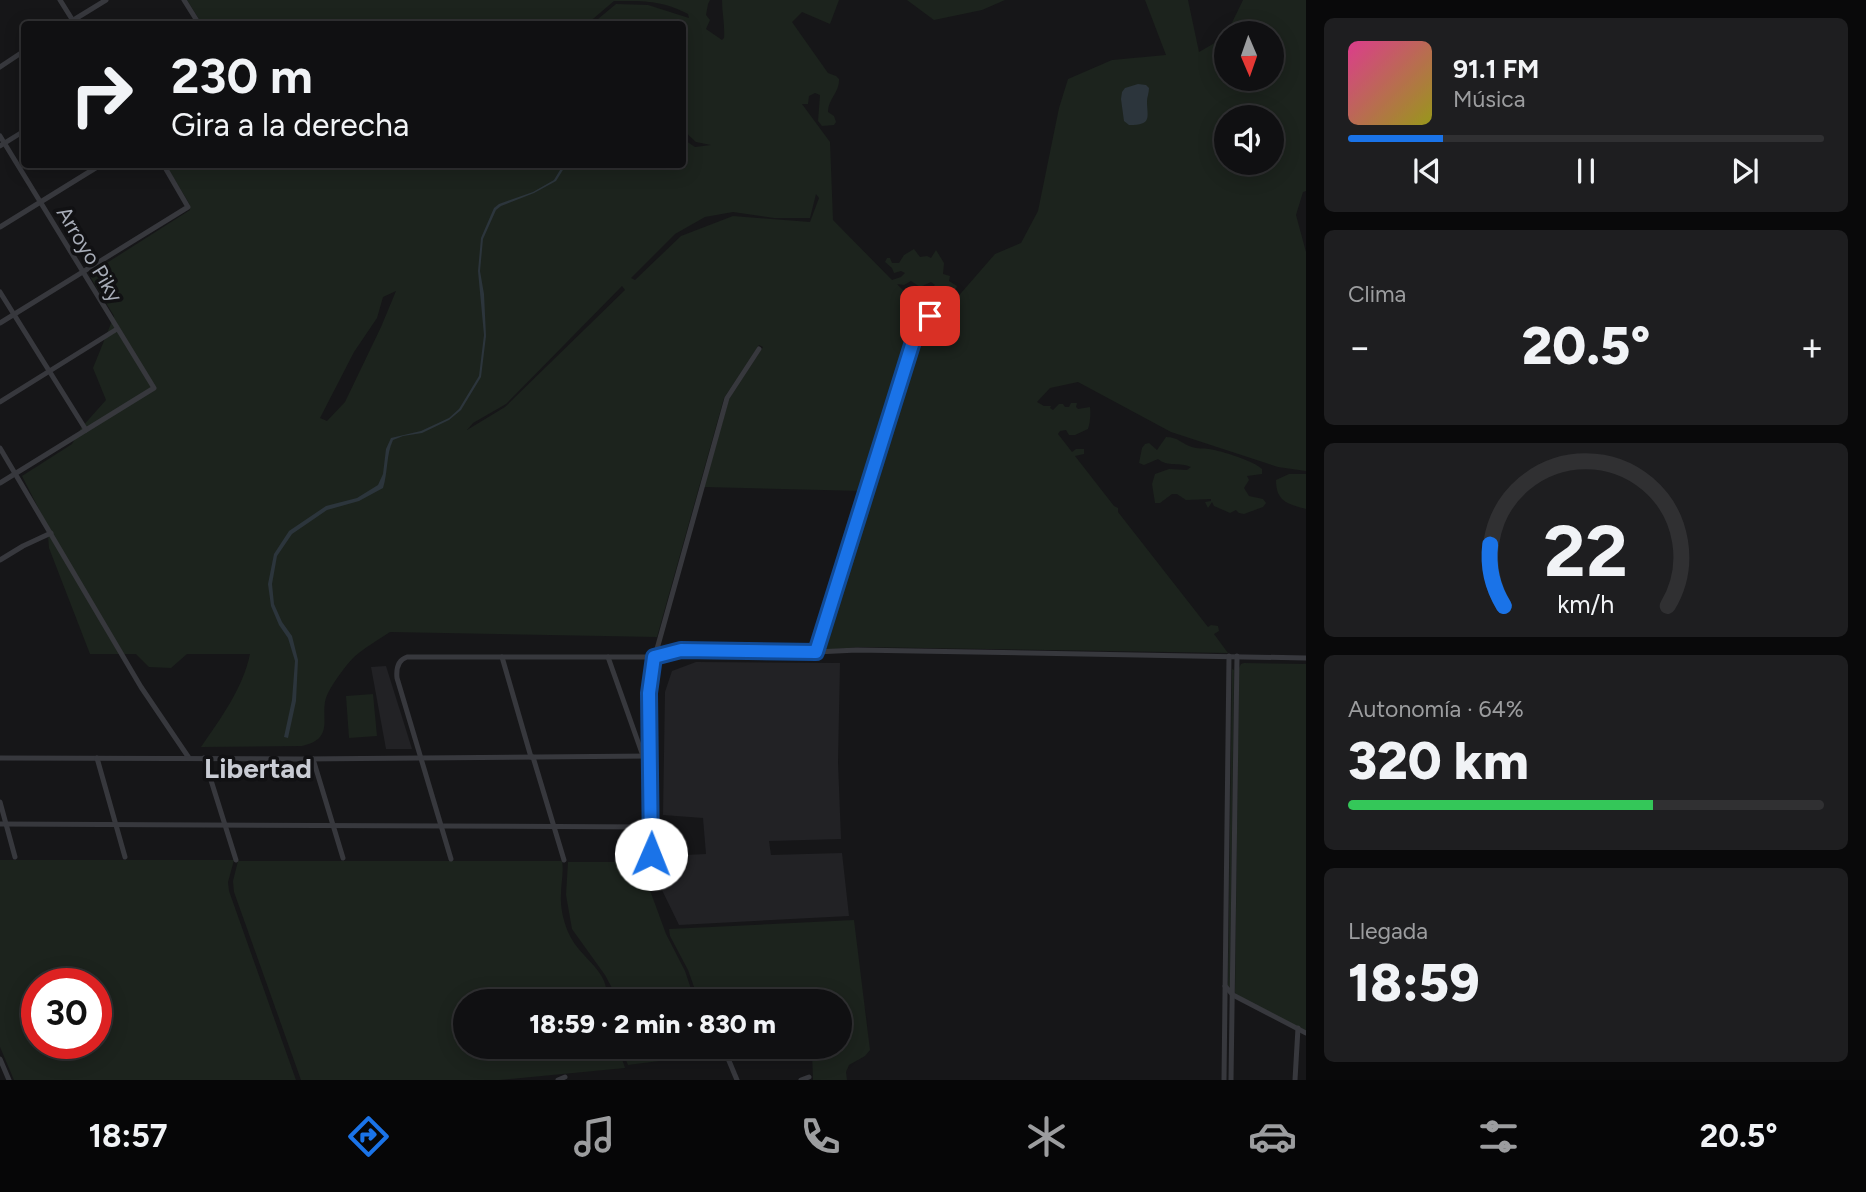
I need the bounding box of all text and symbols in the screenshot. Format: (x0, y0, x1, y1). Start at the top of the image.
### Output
north arrow (1214, 21, 1284, 91)
map controls (1214, 21, 1284, 175)
text: 230 m (171, 46, 313, 105)
icon: right (56, 49, 147, 140)
text: 91.1 FM (1453, 53, 1539, 85)
text: Música (1453, 85, 1526, 113)
button: sound (1214, 105, 1284, 175)
text: Gira a la derecha (171, 106, 409, 144)
icon: previous (1408, 152, 1446, 190)
icon: pause (1567, 152, 1605, 190)
icon: next (1726, 152, 1764, 190)
street label: Arroyo Piky (52, 202, 128, 306)
text: Clima (1348, 280, 1406, 308)
pin (900, 286, 960, 346)
icon: arrive (911, 297, 949, 335)
text: 20.5° (1522, 315, 1650, 377)
text: − (1348, 324, 1372, 370)
text: + (1800, 324, 1824, 370)
text: 22 (1544, 507, 1628, 594)
text: km/h (1557, 589, 1615, 619)
text: Autonomía · 64% (1348, 695, 1524, 723)
text: 320 km (1348, 730, 1529, 792)
district label: Libertad (204, 751, 312, 785)
position arrow (614, 817, 688, 891)
text: Llegada (1348, 917, 1428, 945)
text: 18:59 (1348, 952, 1480, 1014)
speed limit sign: 30 (21, 968, 112, 1059)
text: 18:59 · 2 min · 830 m (529, 1008, 776, 1040)
icon: directions (344, 1112, 393, 1161)
icon: music (570, 1112, 619, 1161)
icon: phone (796, 1112, 845, 1161)
icon: climate (1022, 1112, 1071, 1161)
icon: car (1248, 1112, 1297, 1161)
icon: filters (1474, 1112, 1523, 1161)
text: 18:57 (88, 1117, 168, 1155)
text: 20.5° (1700, 1117, 1778, 1155)

